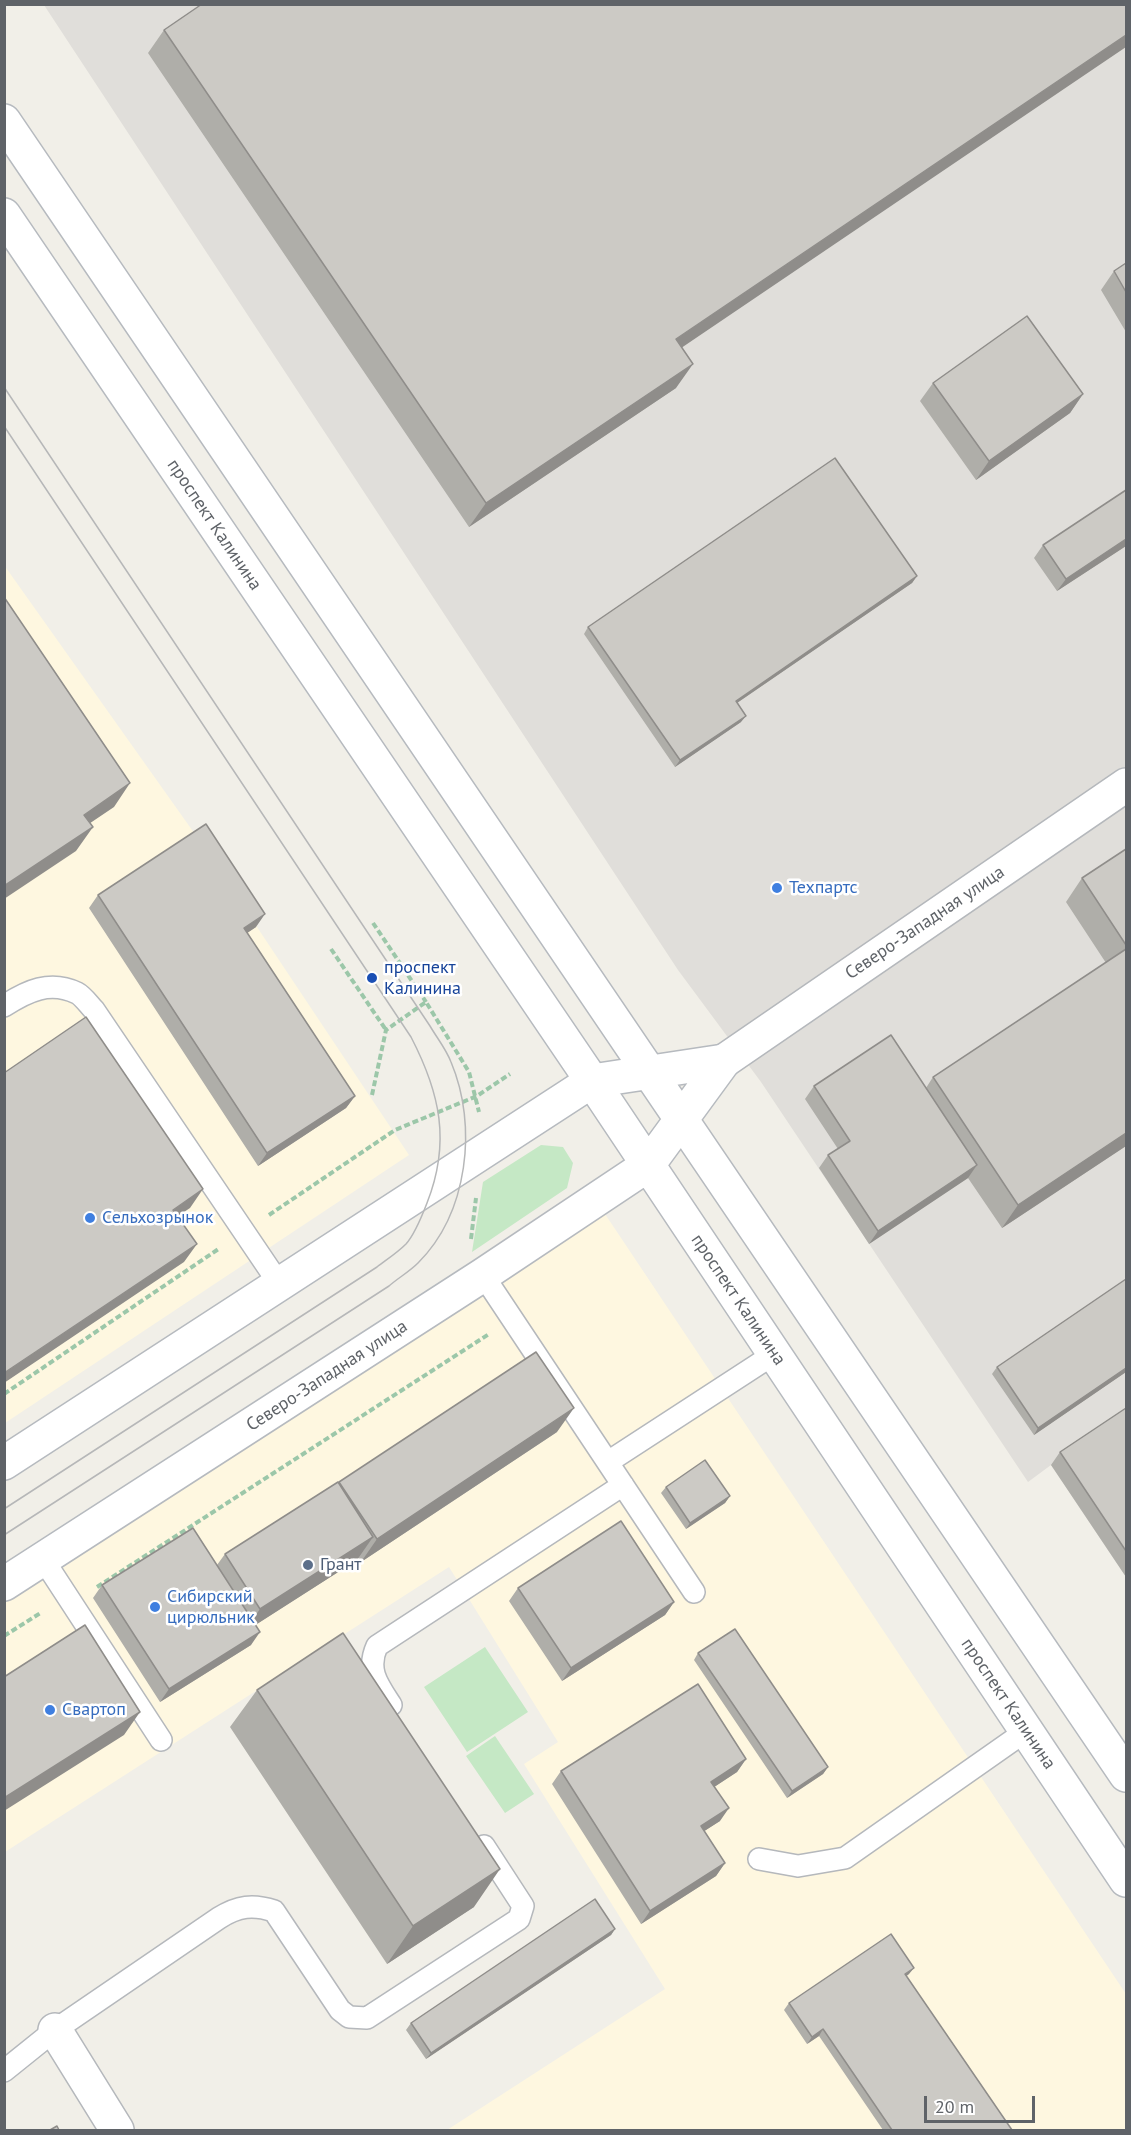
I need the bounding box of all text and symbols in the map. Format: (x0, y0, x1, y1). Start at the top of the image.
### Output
street label: проспект Калинина (162, 455, 266, 595)
street label: Северо-Западная улица (841, 862, 1009, 984)
place label: Техпартс (789, 877, 858, 899)
marker: Техпартс (770, 881, 784, 895)
place label: проспект Калинина (384, 957, 461, 1000)
marker: проспект Калинина (365, 971, 379, 985)
place label: Сельхозрынок (102, 1207, 213, 1229)
marker: Сельхозрынок (83, 1211, 97, 1225)
street label: проспект Калинина (686, 1230, 790, 1370)
street label: Северо-Западная улица (242, 1316, 412, 1436)
place label: Грант (320, 1554, 362, 1576)
marker: Грант (301, 1558, 315, 1572)
place label: Сибирский цирюльник (167, 1586, 255, 1628)
marker: Сибирский цирюльник (148, 1600, 162, 1614)
street label: проспект Калинина (956, 1634, 1060, 1774)
place label: Свартоп (62, 1699, 126, 1721)
marker: Свартоп (43, 1703, 57, 1717)
scale bar (927, 2084, 1038, 2122)
text: 20 m (935, 2095, 974, 2118)

